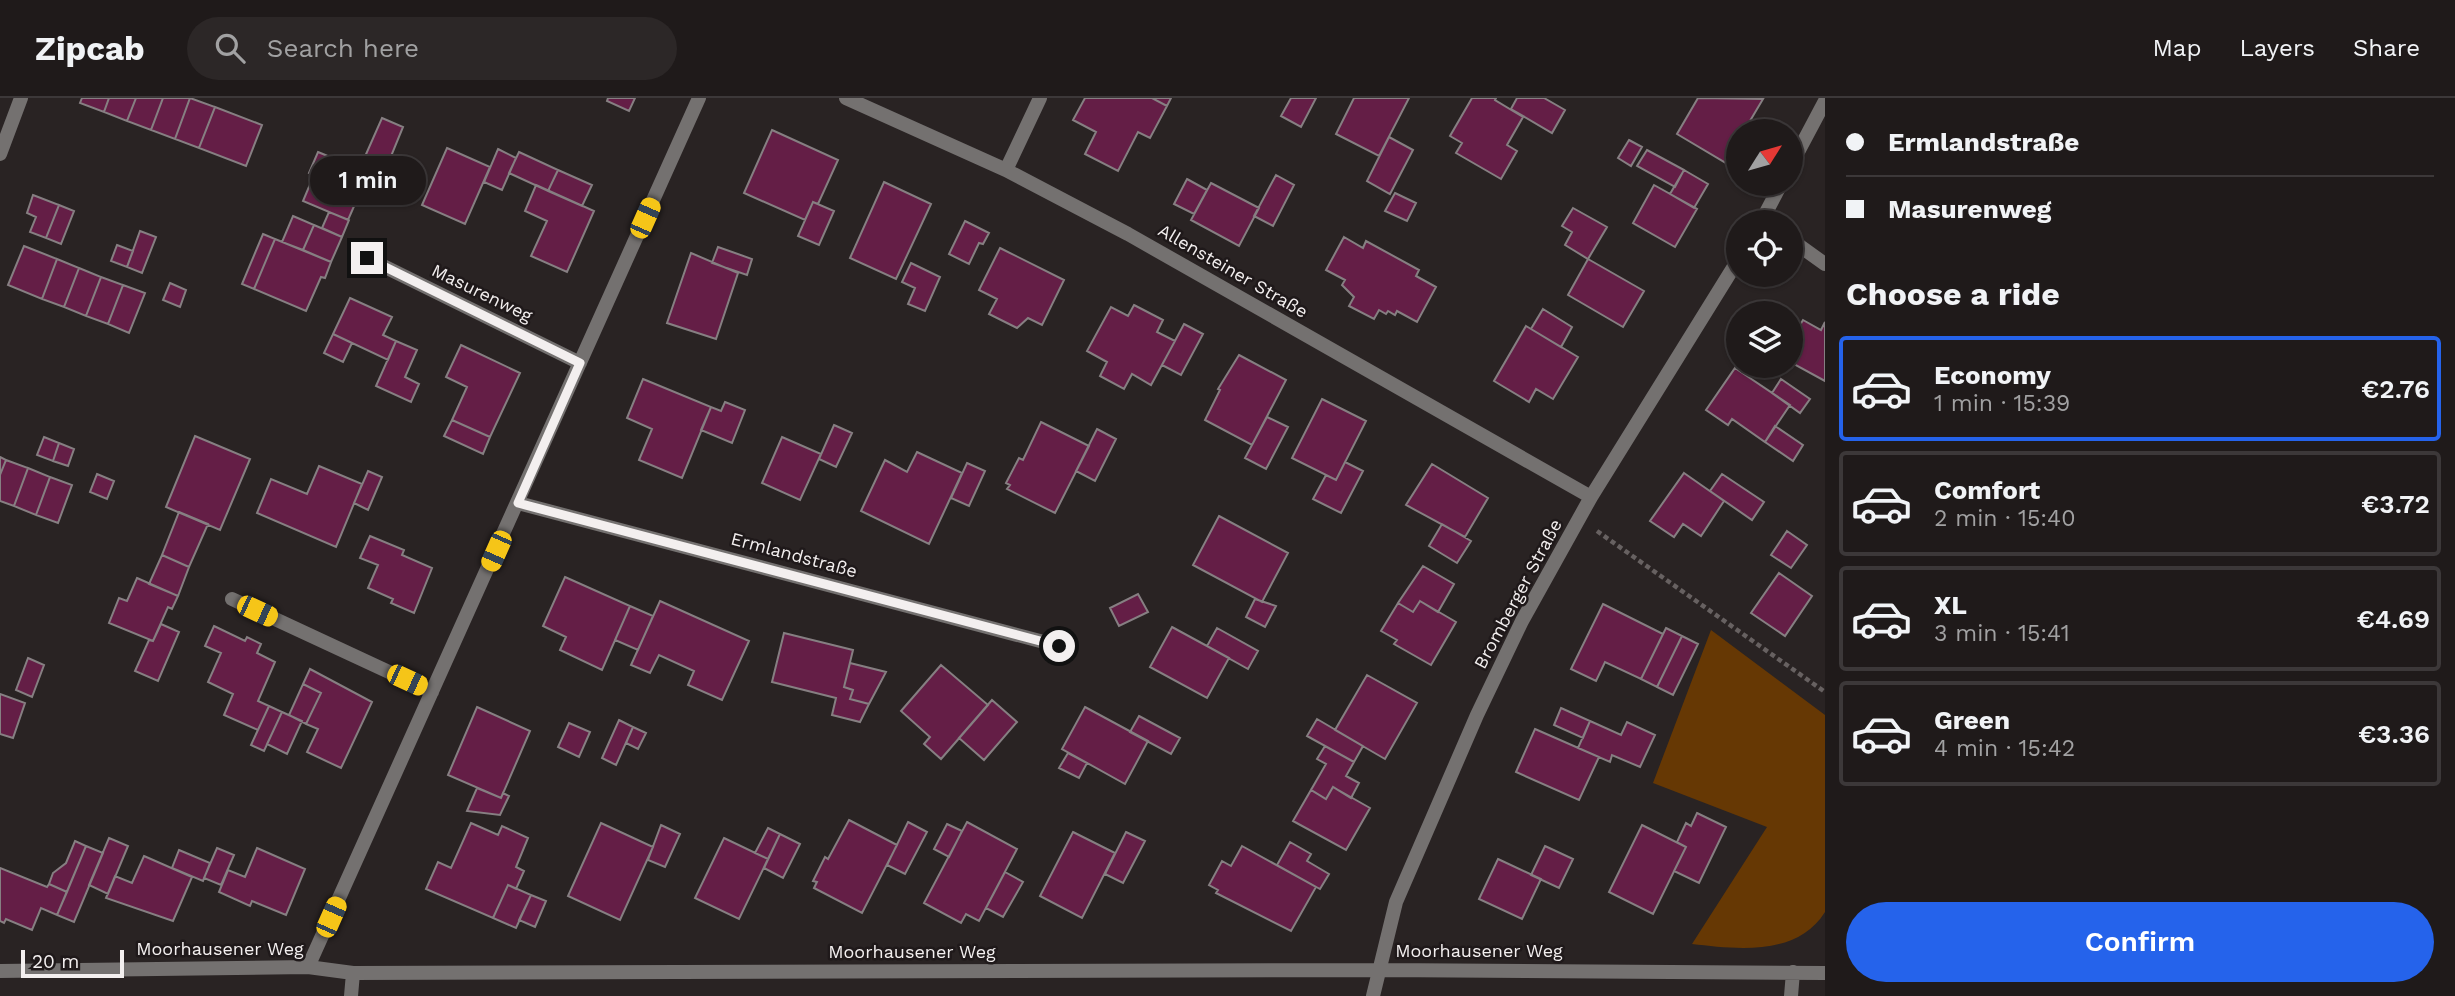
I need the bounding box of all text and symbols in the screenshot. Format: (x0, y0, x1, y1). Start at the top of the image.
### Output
search box (187, 17, 677, 80)
text: Zipcab (35, 29, 145, 68)
icon: search (211, 29, 249, 67)
text: Search here (267, 33, 419, 63)
text: Map (2153, 34, 2201, 62)
text: Layers (2239, 34, 2315, 62)
text: Share (2353, 34, 2420, 62)
north arrow (1726, 119, 1802, 196)
map controls (1726, 119, 1803, 378)
text: Ermlandstraße (1888, 127, 2079, 157)
callout: 1 min (309, 156, 425, 206)
text: 1 min (338, 167, 398, 194)
text: Masurenweg (1888, 194, 2051, 224)
car (627, 195, 664, 241)
button: locate (1726, 210, 1803, 287)
street label: Allensteiner Straße (1155, 219, 1312, 322)
route end (351, 242, 383, 274)
street label: Masurenweg (429, 259, 536, 326)
text: Choose a ride (1846, 275, 2060, 313)
button: layers (1726, 301, 1803, 378)
icon: car (1850, 357, 1913, 420)
text: Economy (1934, 360, 2051, 390)
text: €2.76 (2361, 374, 2430, 404)
text: 1 min · 15:39 (1934, 390, 2070, 417)
icon: car (1850, 472, 1913, 535)
text: Comfort (1934, 475, 2040, 505)
text: €3.72 (2361, 489, 2430, 519)
text: 2 min · 15:40 (1934, 505, 2075, 532)
street label: Bromberger Straße (1469, 515, 1566, 672)
car (478, 528, 515, 574)
street label: Ermlandstraße (729, 528, 860, 581)
icon: car (1850, 587, 1913, 650)
text: XL (1934, 590, 1967, 620)
car (234, 593, 281, 629)
text: €4.69 (2356, 604, 2430, 634)
text: 3 min · 15:41 (1934, 620, 2070, 647)
route start (1043, 630, 1075, 662)
car (384, 662, 431, 698)
icon: car (1850, 702, 1913, 765)
text: Green (1934, 705, 2010, 735)
text: €3.36 (2358, 719, 2430, 749)
text: 4 min · 15:42 (1934, 735, 2075, 762)
car (313, 894, 350, 940)
button: Confirm (1846, 902, 2434, 982)
street label: Moorhausener Weg (136, 938, 304, 959)
street label: Moorhausener Weg (1395, 940, 1563, 961)
street label: Moorhausener Weg (828, 941, 996, 962)
scale bar (21, 947, 124, 979)
text: 20 m (32, 950, 79, 973)

